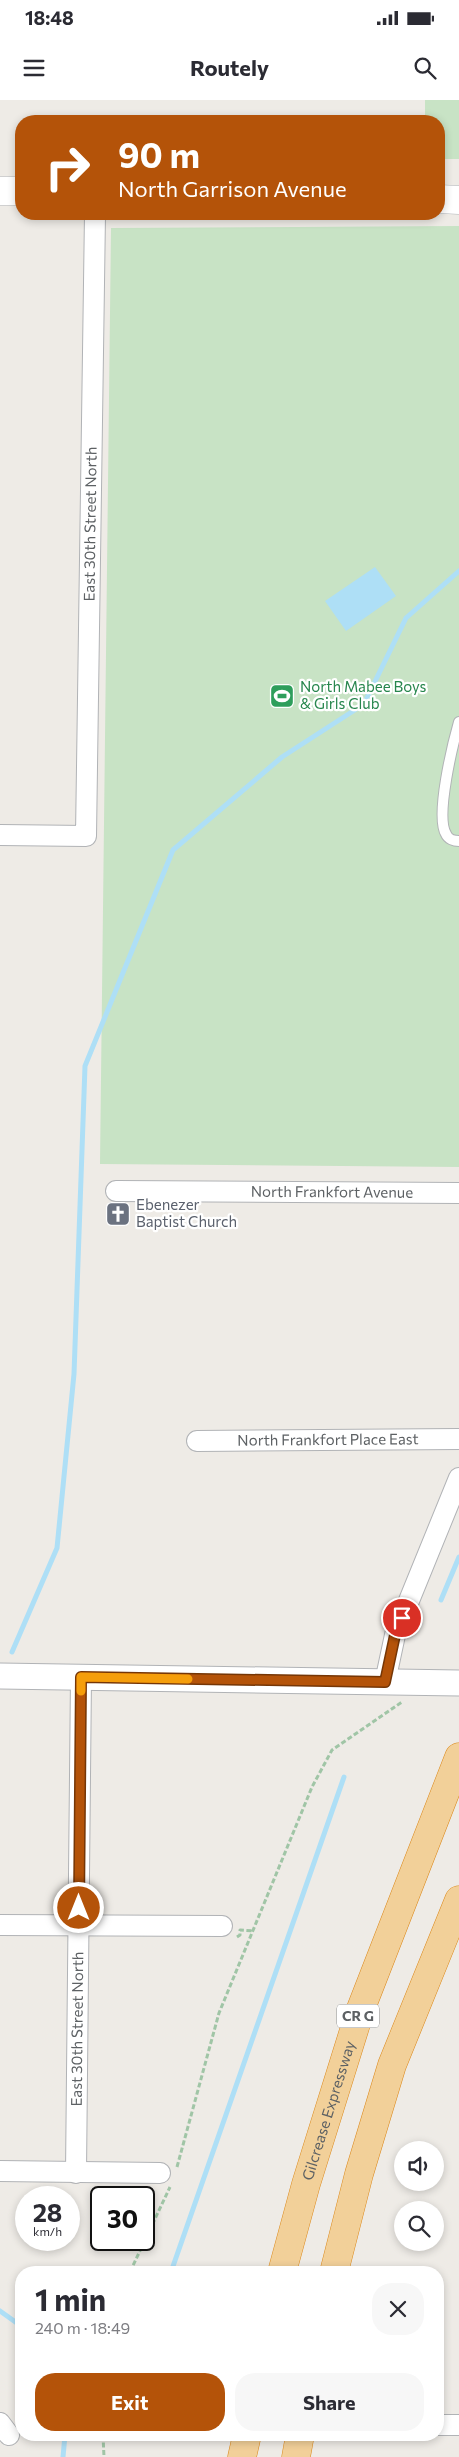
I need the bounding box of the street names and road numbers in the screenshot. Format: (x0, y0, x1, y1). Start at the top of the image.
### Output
street label: East 30th Street North (79, 446, 100, 602)
street label: North Frankfort Avenue (251, 1182, 413, 1201)
street label: North Frankfort Place East (237, 1429, 419, 1449)
street label: East 30th Street North (67, 1951, 86, 2107)
road number: CR G (337, 2004, 379, 2028)
street label: Gilcrease Expressway (298, 2038, 358, 2183)

